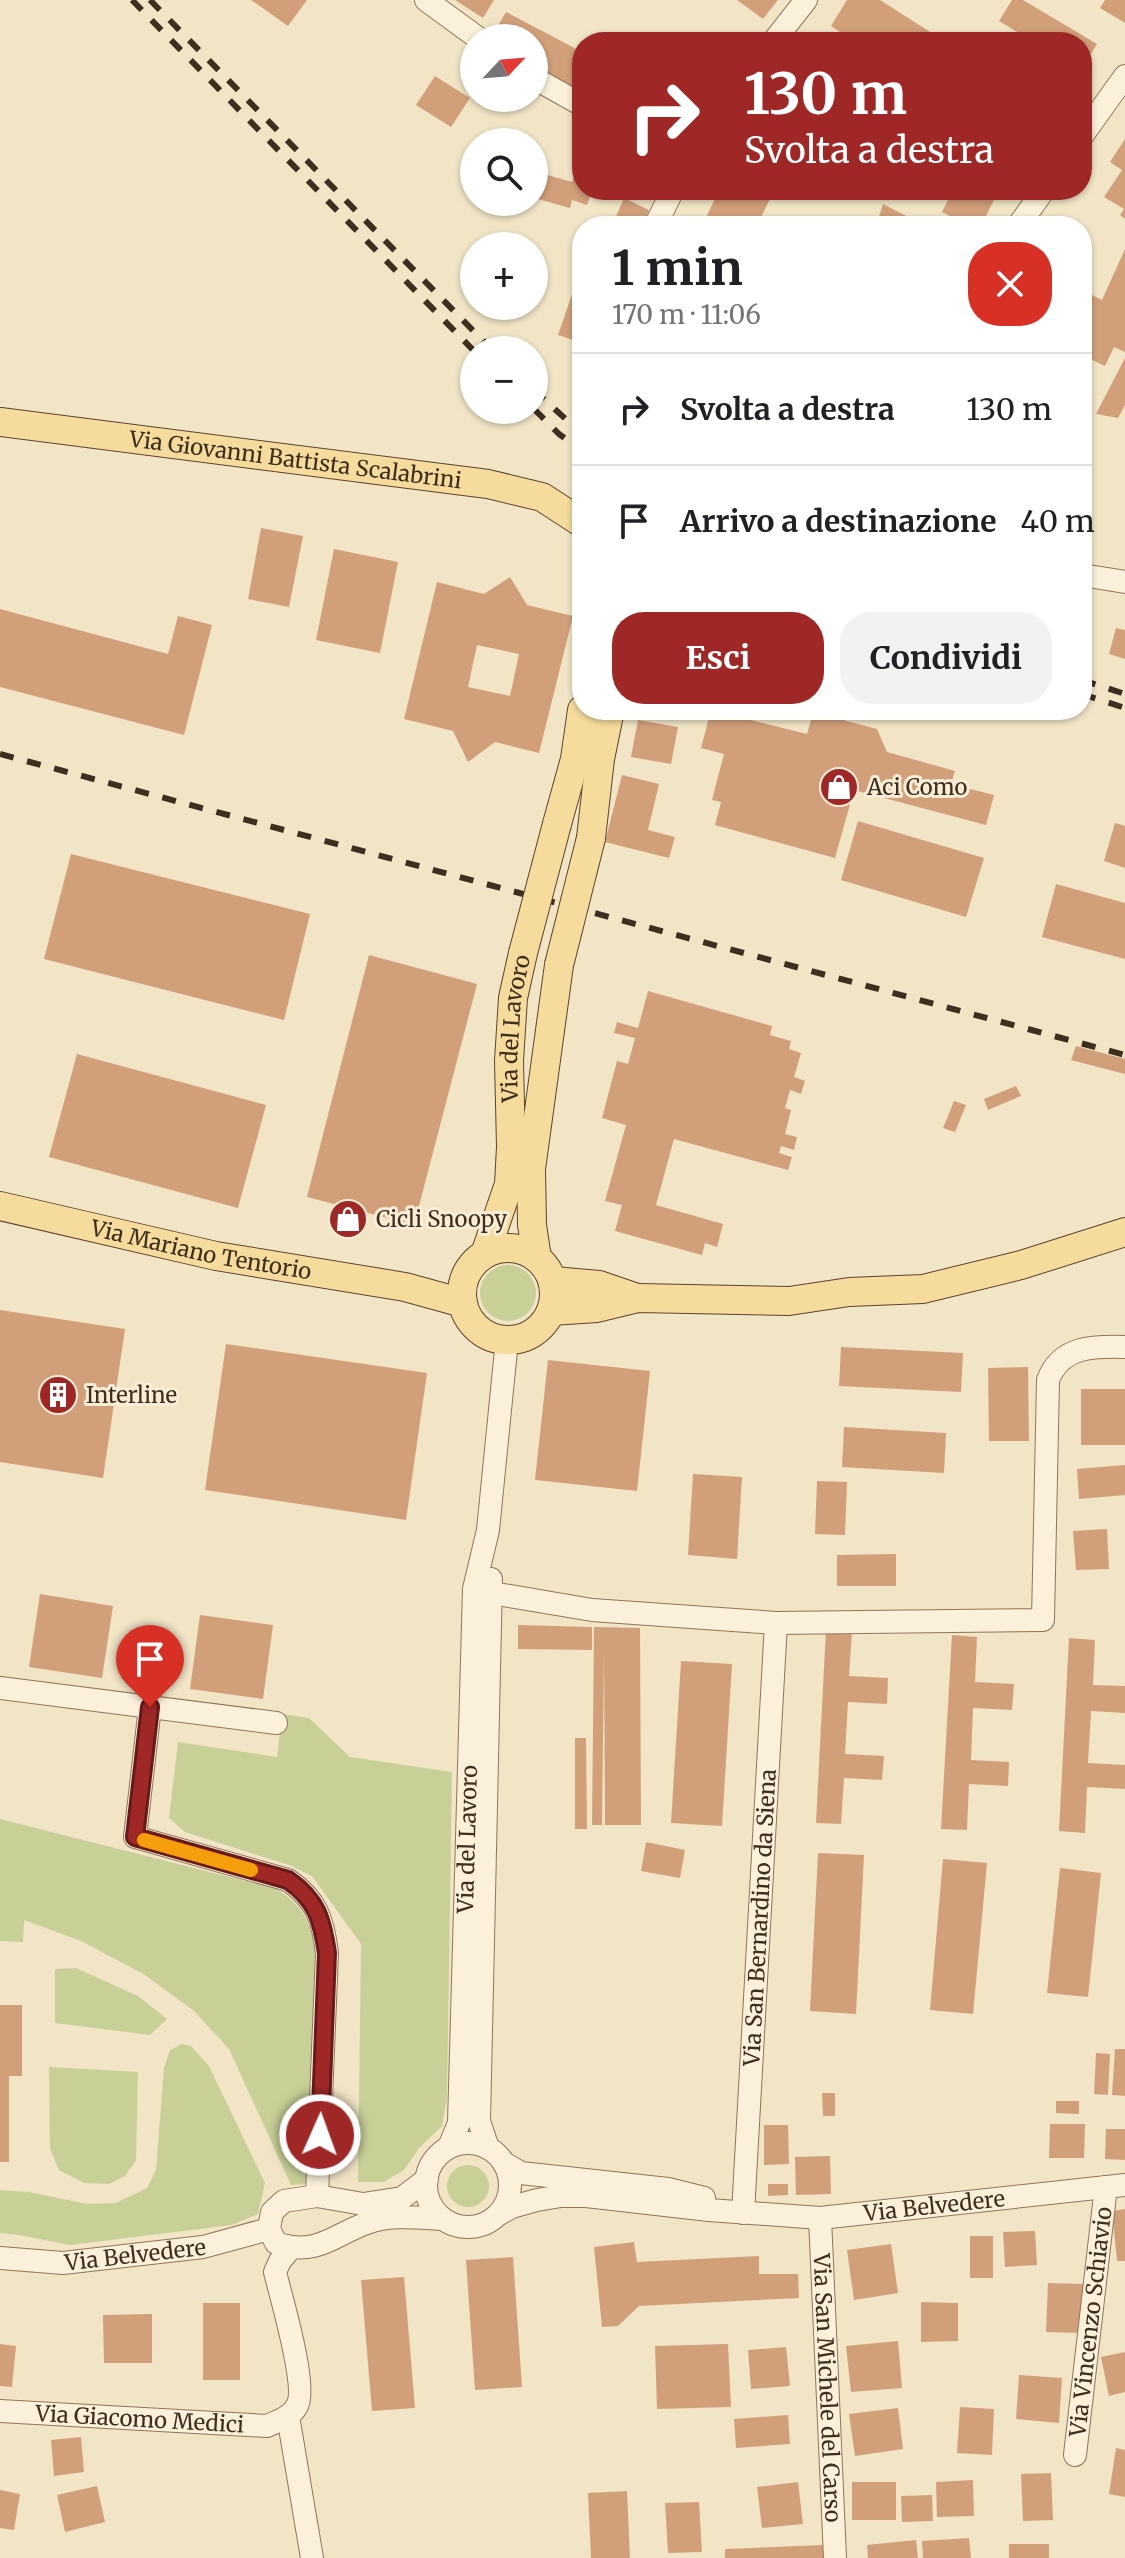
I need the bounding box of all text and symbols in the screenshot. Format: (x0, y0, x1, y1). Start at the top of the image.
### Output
north arrow (460, 24, 548, 112)
map controls (460, 24, 548, 424)
text: 130 m (744, 59, 907, 129)
icon: right (612, 64, 716, 168)
button: search (460, 128, 548, 216)
text: Svolta a destra (744, 128, 994, 173)
button: + (460, 232, 548, 320)
text: 1 min (612, 238, 743, 298)
button: close (968, 242, 1052, 326)
text: 170 m · 11:06 (612, 298, 761, 331)
button: − (460, 336, 548, 424)
icon: right (612, 387, 656, 431)
text: Svolta a destra (680, 390, 895, 428)
text: 130 m (966, 390, 1052, 428)
street label: Via Giovanni Battista Scalabrini (127, 424, 463, 495)
icon: arrive (612, 499, 656, 543)
text: Arrivo a destinazione (680, 502, 997, 540)
text: 40 m (1021, 502, 1095, 540)
button: Esci (612, 612, 824, 704)
button: Condividi (840, 612, 1052, 704)
shop icon: Aci Como (818, 766, 860, 808)
place label: Aci Como (866, 773, 967, 801)
street label: Via del Lavoro (495, 952, 536, 1104)
shop icon: Cicli Snoopy (327, 1198, 369, 1240)
place label: Cicli Snoopy (376, 1205, 507, 1233)
street label: Via Mariano Tentorio (87, 1213, 314, 1285)
building icon: Interline (37, 1374, 79, 1416)
place label: Interline (86, 1381, 177, 1409)
pin (116, 1625, 184, 1707)
icon: arrive (128, 1637, 172, 1681)
street label: Via del Lavoro (451, 1764, 483, 1915)
street label: Via San Bernardino da Siena (737, 1768, 782, 2068)
position arrow (278, 2093, 362, 2177)
street label: Via Belvedere (861, 2184, 1006, 2227)
street label: Via Vincenzo Schiavio (1063, 2205, 1118, 2439)
street label: Via Belvedere (62, 2233, 207, 2277)
street label: Via San Michele del Carso (808, 2252, 847, 2523)
street label: Via Giacomo Medici (34, 2399, 245, 2439)

